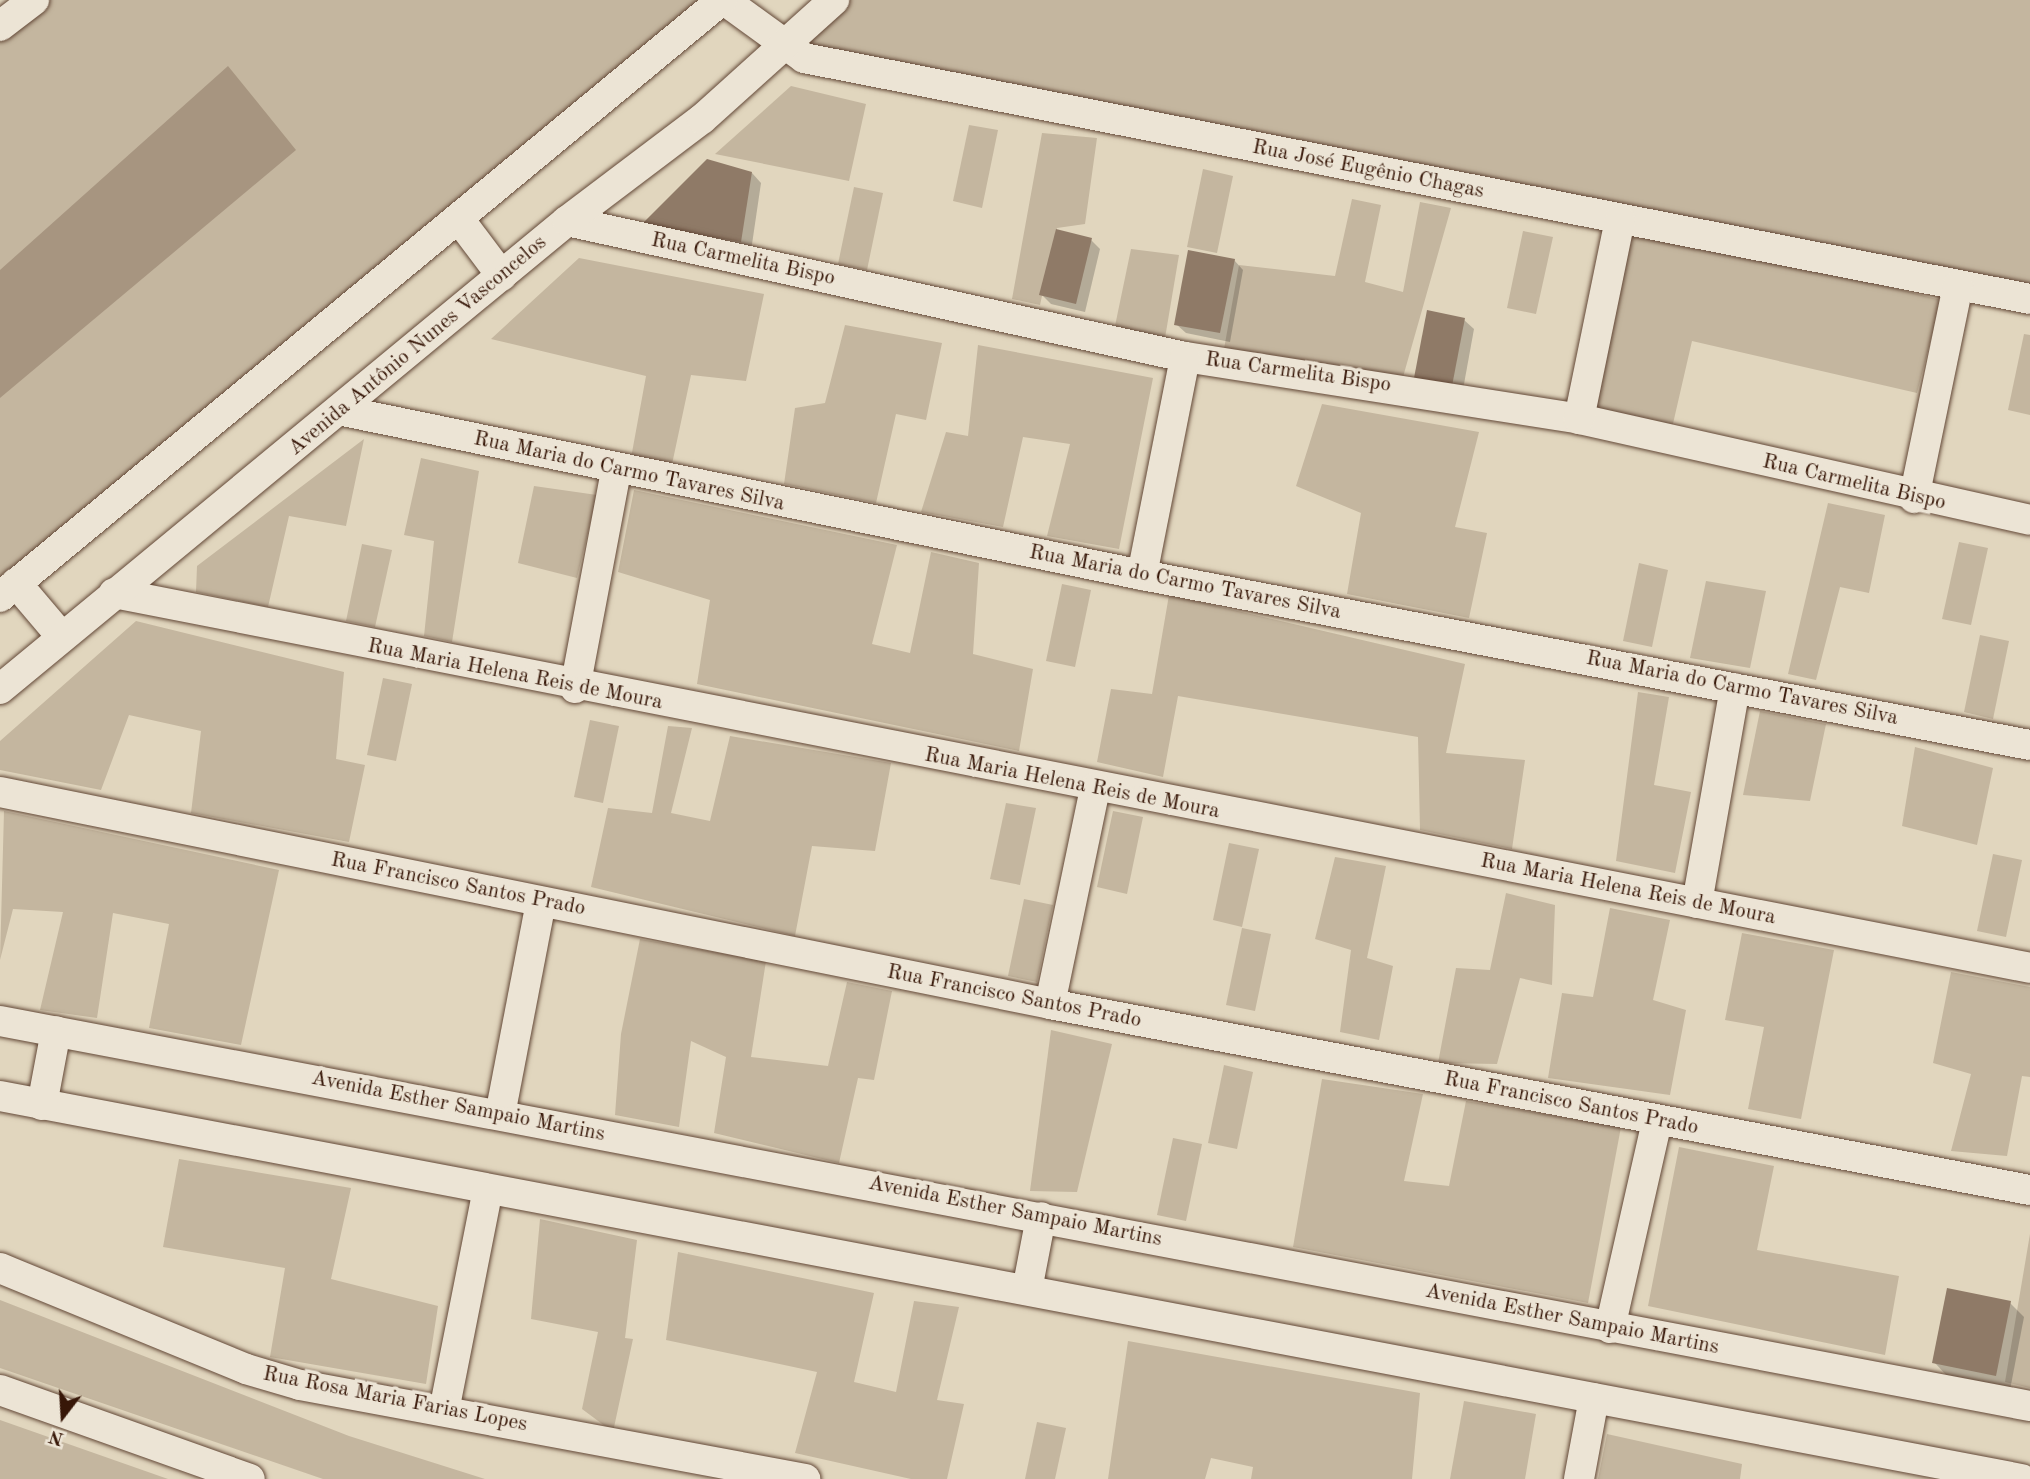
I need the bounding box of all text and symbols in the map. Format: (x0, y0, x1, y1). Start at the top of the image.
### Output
street label: Rua José Eugênio Chagas (1250, 135, 1486, 205)
street label: Rua Carmelita Bispo (649, 228, 837, 292)
street label: Avenida Antônio Nunes Vasconcelos (284, 230, 552, 462)
street label: Rua Carmelita Bispo (1203, 347, 1393, 399)
street label: Rua Maria do Carmo Tavares Silva (471, 427, 787, 517)
street label: Rua Carmelita Bispo (1760, 450, 1948, 516)
street label: Rua Maria do Carmo Tavares Silva (1027, 540, 1343, 626)
street label: Rua Maria Helena Reis de Moura (365, 634, 665, 716)
street label: Rua Maria do Carmo Tavares Silva (1584, 646, 1900, 732)
street label: Rua Maria Helena Reis de Moura (922, 743, 1222, 825)
street label: Rua Francisco Santos Prado (329, 848, 587, 922)
street label: Rua Maria Helena Reis de Moura (1478, 849, 1778, 931)
street label: Rua Francisco Santos Prado (885, 960, 1143, 1034)
street label: Avenida Esther Sampaio Martins (309, 1066, 607, 1148)
street label: Rua Francisco Santos Prado (1442, 1067, 1700, 1141)
street label: Avenida Esther Sampaio Martins (866, 1171, 1164, 1253)
street label: Avenida Esther Sampaio Martins (1423, 1279, 1721, 1361)
street label: Rua Rosa Maria Farias Lopes (261, 1362, 529, 1438)
north arrow (28, 1381, 98, 1451)
text: N (47, 1425, 66, 1448)

